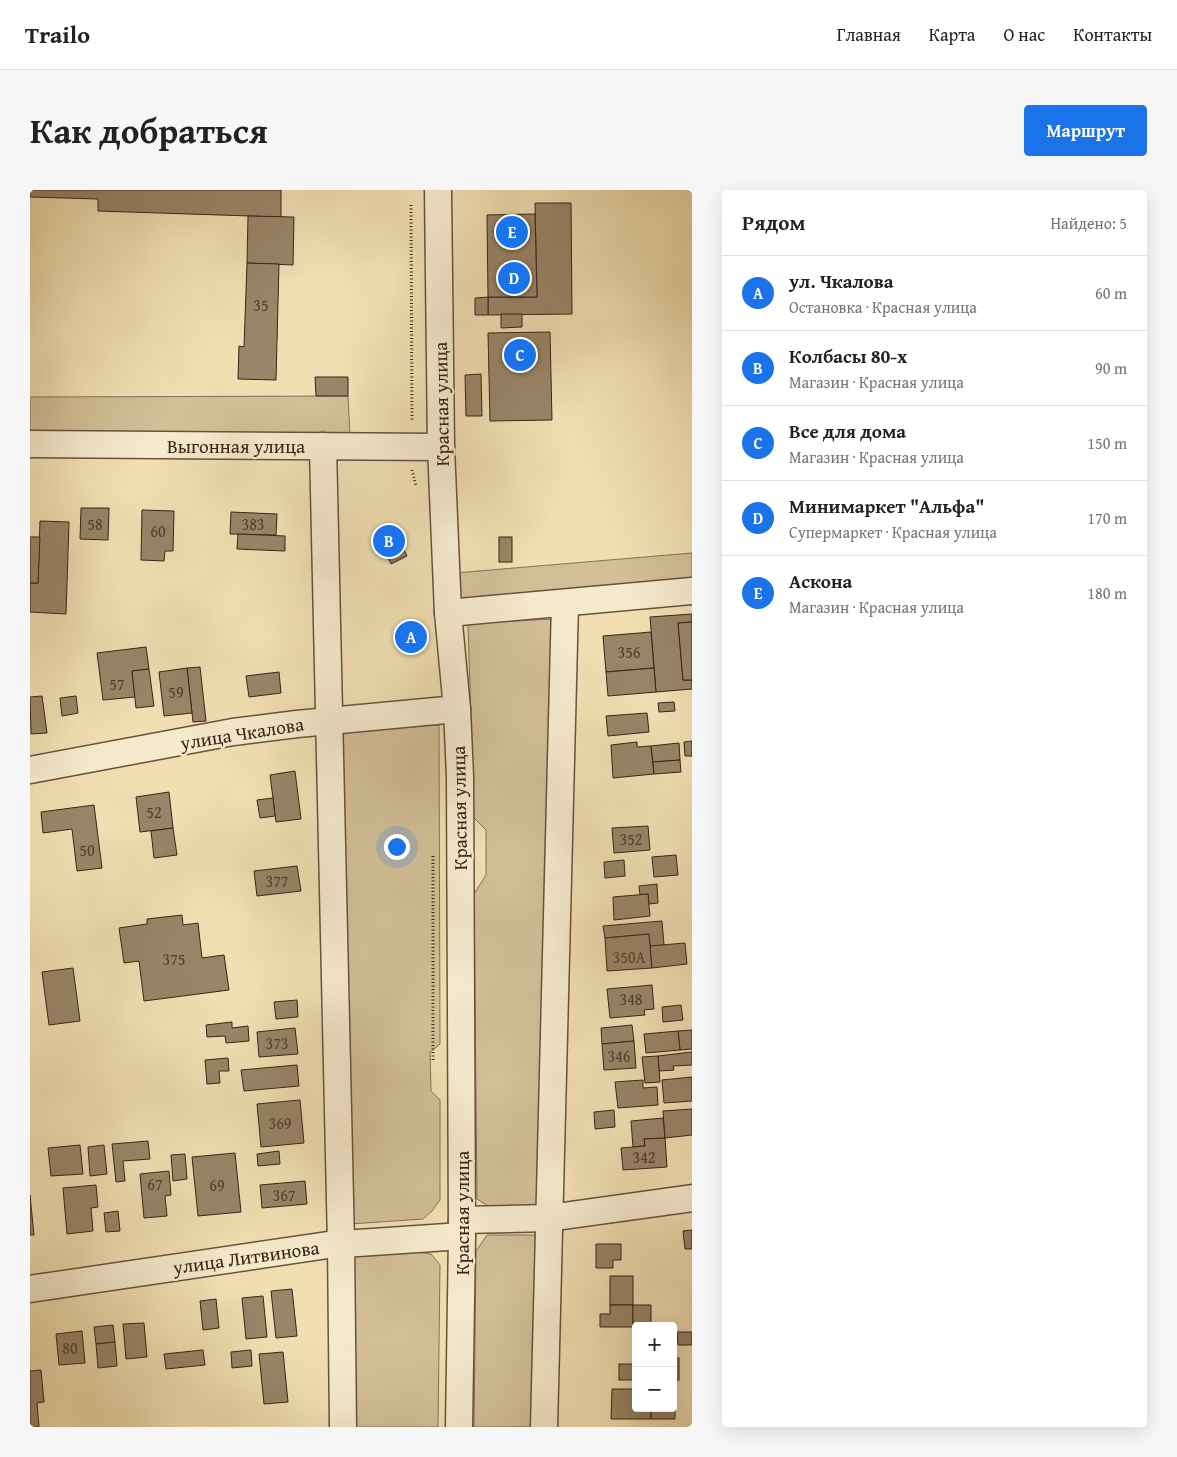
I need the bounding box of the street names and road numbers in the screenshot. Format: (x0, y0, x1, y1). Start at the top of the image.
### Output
street label: Красная улица (426, 341, 456, 467)
street label: Выгонная улица (167, 432, 305, 460)
street label: улица Чкалова (177, 709, 306, 757)
street label: Красная улица (444, 745, 474, 871)
street label: Красная улица (448, 1151, 476, 1275)
street label: улица Литвинова (170, 1233, 321, 1281)

